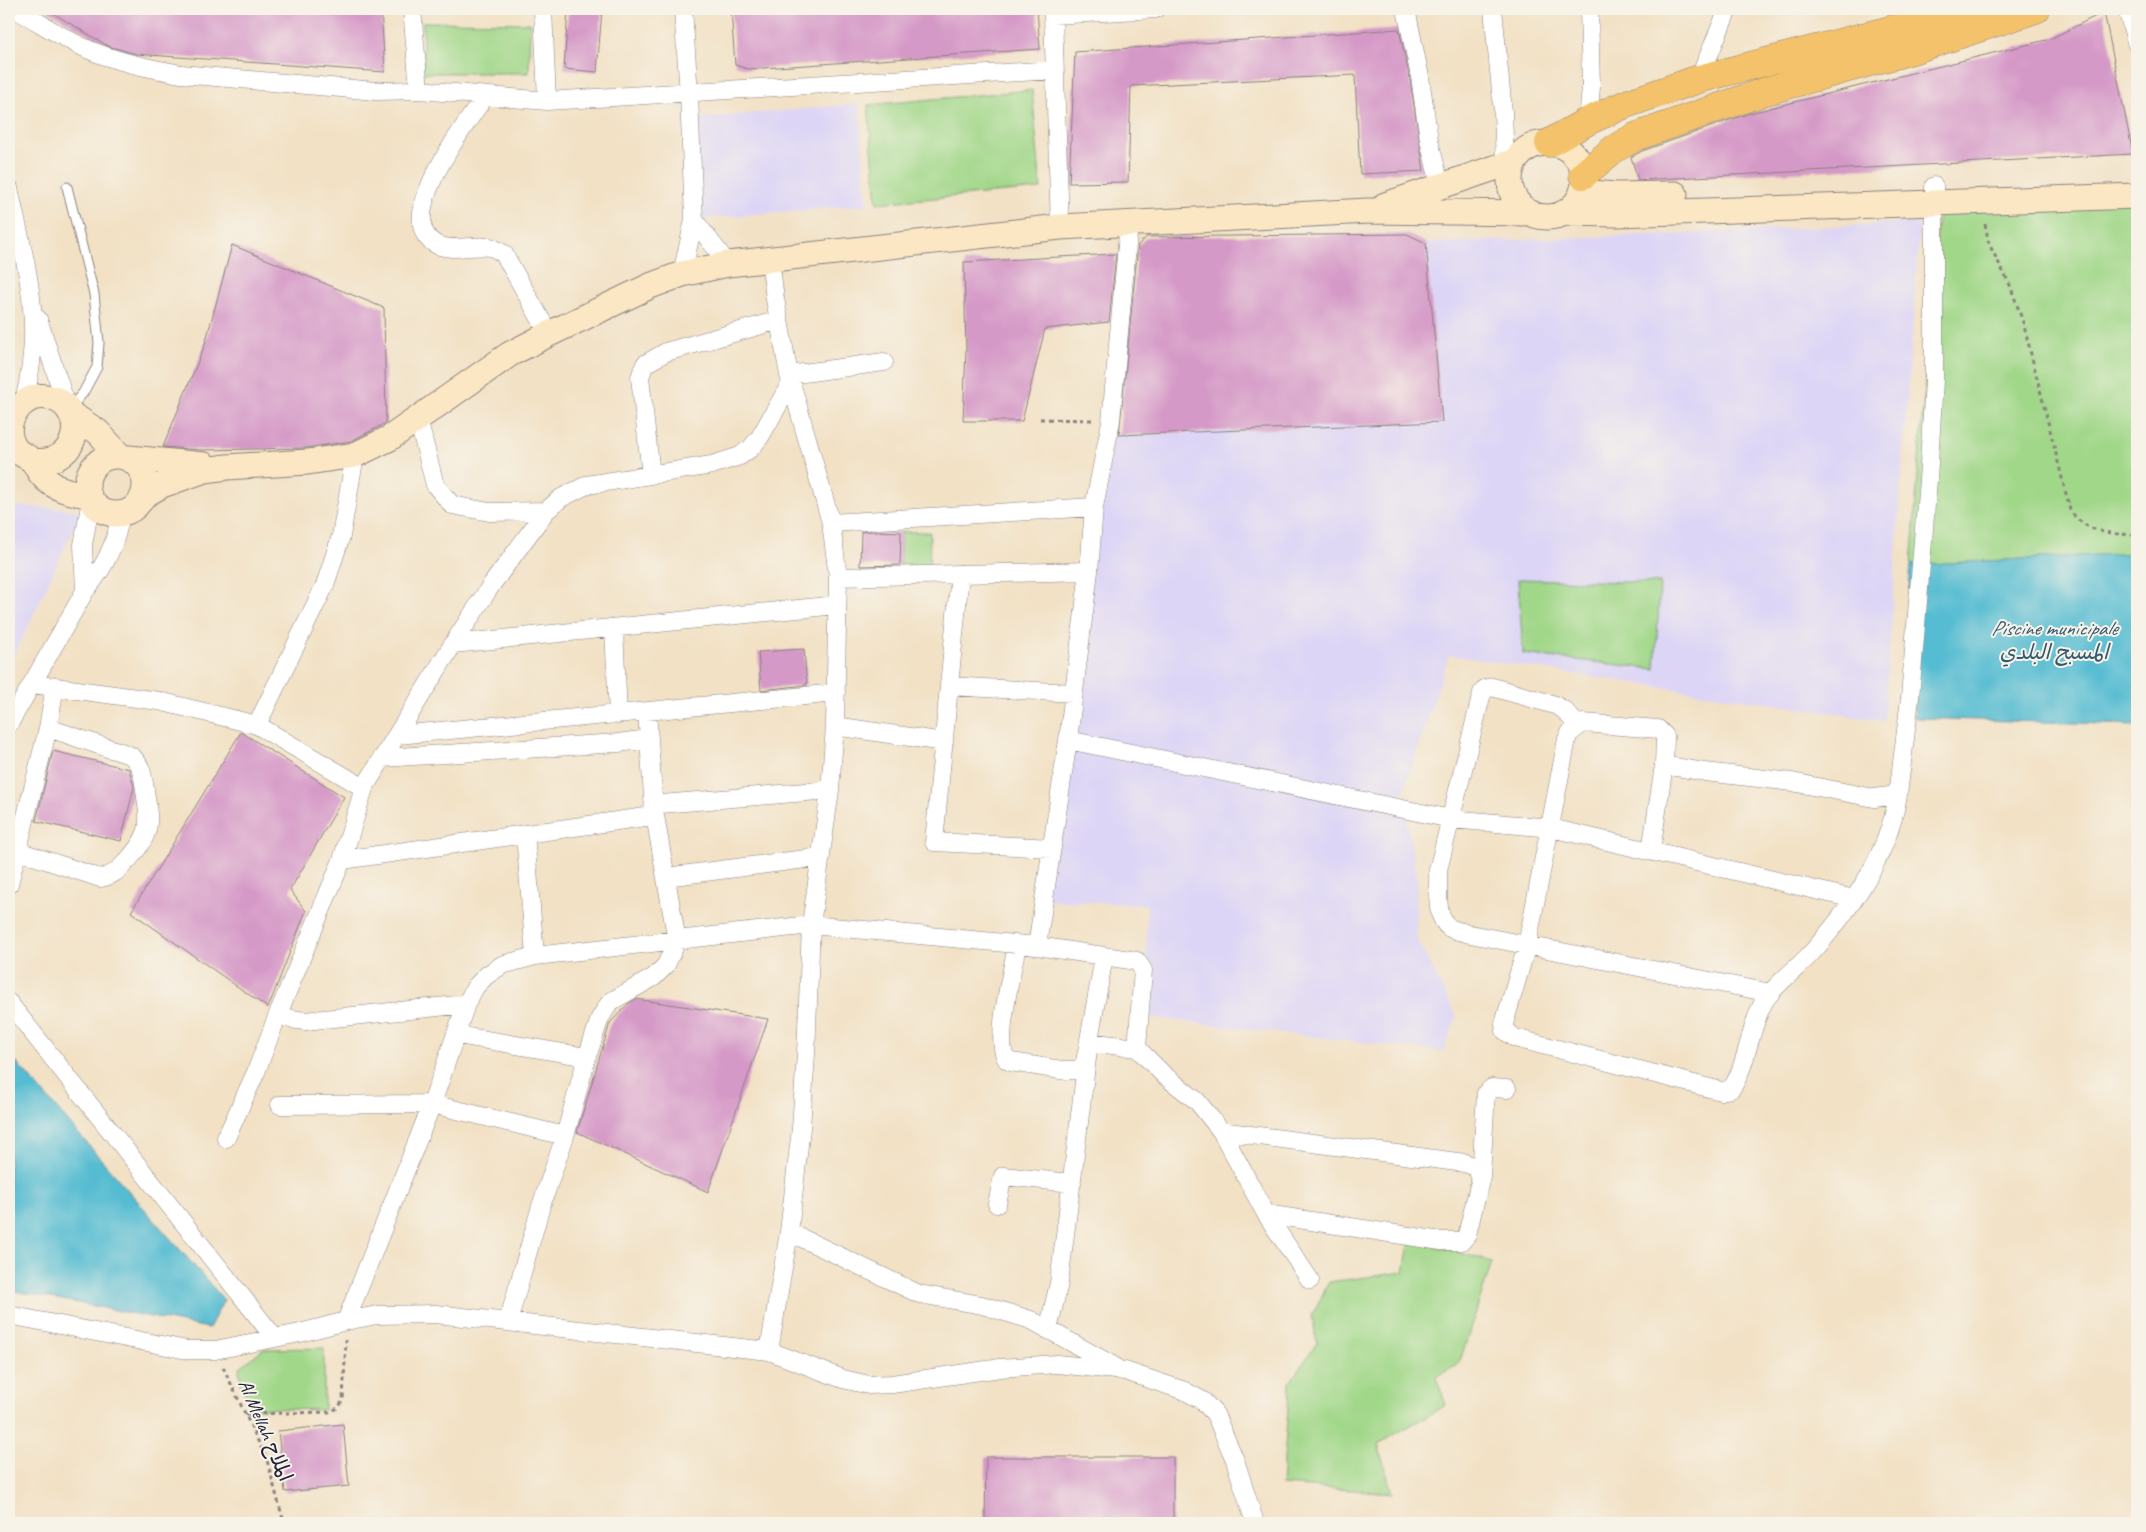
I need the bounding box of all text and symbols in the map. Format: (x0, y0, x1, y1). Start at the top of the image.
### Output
water label: Piscine municipale المسبح البلدي (1991, 615, 2120, 667)
street label: Al Mellah الملاح (232, 1375, 298, 1485)

